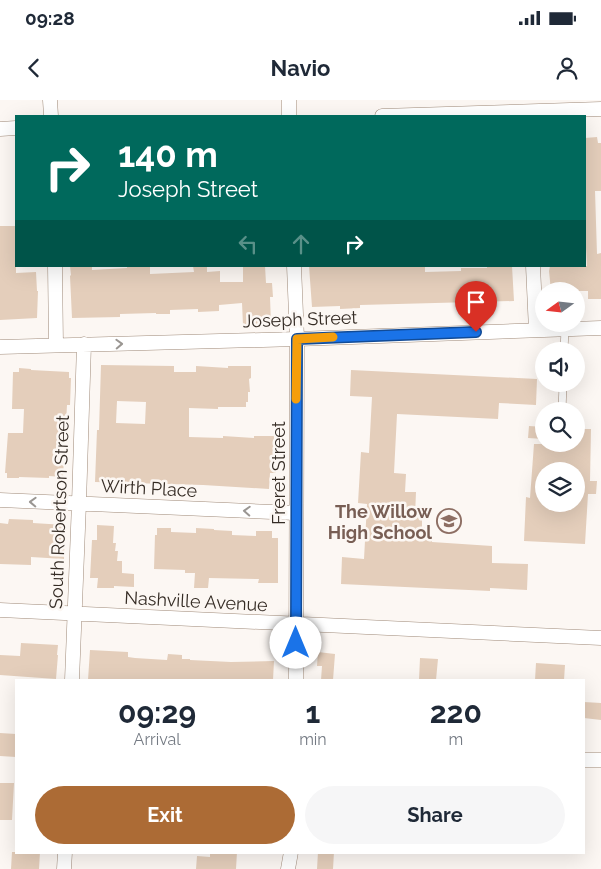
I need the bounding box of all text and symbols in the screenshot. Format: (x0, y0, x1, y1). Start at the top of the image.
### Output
text: 09:28 (25, 7, 75, 29)
icon: back (20, 54, 48, 82)
icon: person (553, 54, 581, 82)
text: Navio (271, 55, 330, 81)
text: 140 m (118, 134, 218, 175)
icon: right (35, 135, 100, 200)
text: Joseph Street (118, 176, 258, 202)
icon: left (234, 230, 262, 258)
icon: ahead (287, 230, 315, 258)
icon: right (340, 230, 368, 258)
pin (455, 281, 497, 332)
north arrow (535, 282, 585, 332)
map controls (535, 282, 585, 512)
icon: arrive (462, 288, 490, 316)
street label: Joseph Street (242, 307, 358, 331)
one-way arrow (115, 338, 123, 349)
button: sound (535, 342, 585, 392)
button: search (535, 402, 585, 452)
street label: South Robertson Street (45, 415, 73, 609)
street label: Freret Street (268, 421, 289, 525)
button: layers (535, 462, 585, 512)
street label: Wirth Place (100, 475, 198, 501)
one-way arrow (28, 496, 36, 507)
place label: The Willow High School (328, 501, 433, 543)
one-way arrow (243, 506, 251, 516)
school or university icon: The Willow High School (436, 508, 462, 534)
street label: Nashville Avenue (124, 587, 269, 615)
position arrow (269, 616, 321, 668)
text: 09:29 (118, 695, 196, 730)
text: 1 (305, 695, 320, 730)
text: 220 (430, 695, 482, 730)
text: Arrival (134, 730, 181, 749)
text: min (299, 730, 327, 749)
text: m (448, 730, 463, 749)
button: Exit (35, 786, 295, 844)
button: Share (305, 786, 565, 844)

